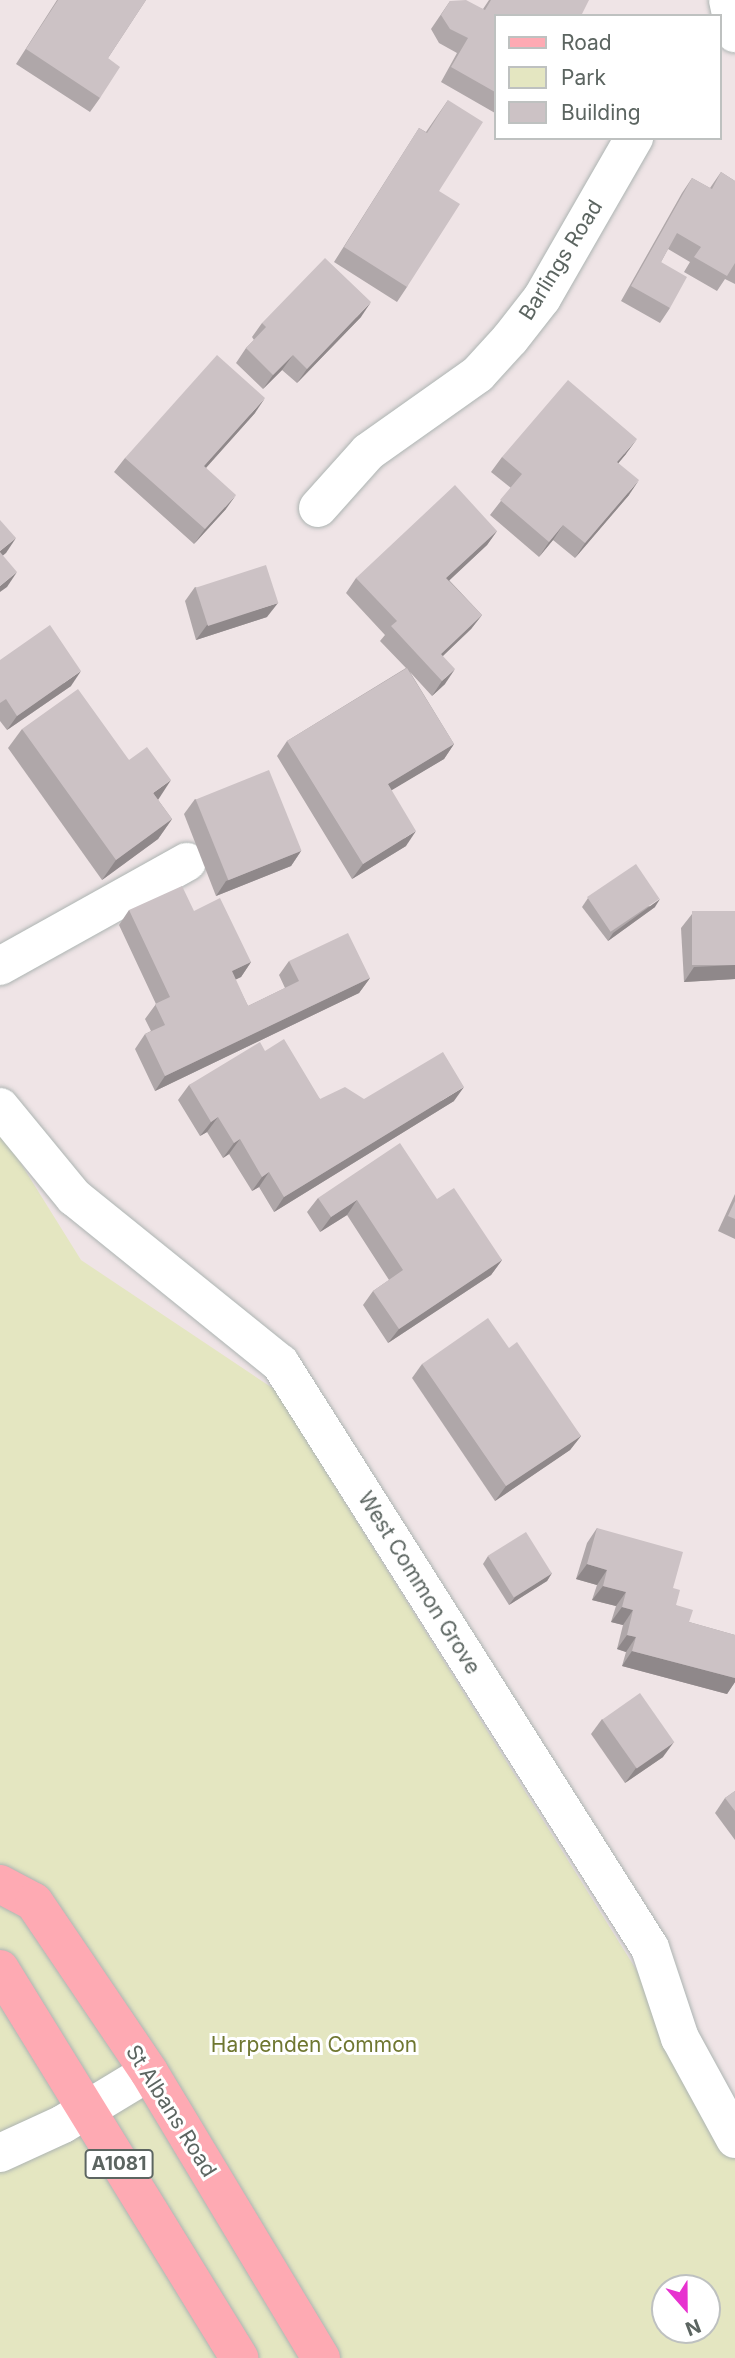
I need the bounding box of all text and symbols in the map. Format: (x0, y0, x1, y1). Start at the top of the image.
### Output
legend (494, 14, 721, 140)
text: Road (561, 30, 612, 55)
text: Park (561, 65, 606, 90)
text: Building (561, 100, 641, 125)
street label: Barlings Road (514, 195, 608, 325)
street label: West Common Grove (353, 1487, 485, 1679)
park label: Harpenden Common (211, 2032, 417, 2058)
street label: St Albans Road (120, 2040, 222, 2182)
road number: A1081 (84, 2148, 154, 2180)
north arrow (651, 2274, 721, 2344)
text: N (682, 2314, 704, 2341)

